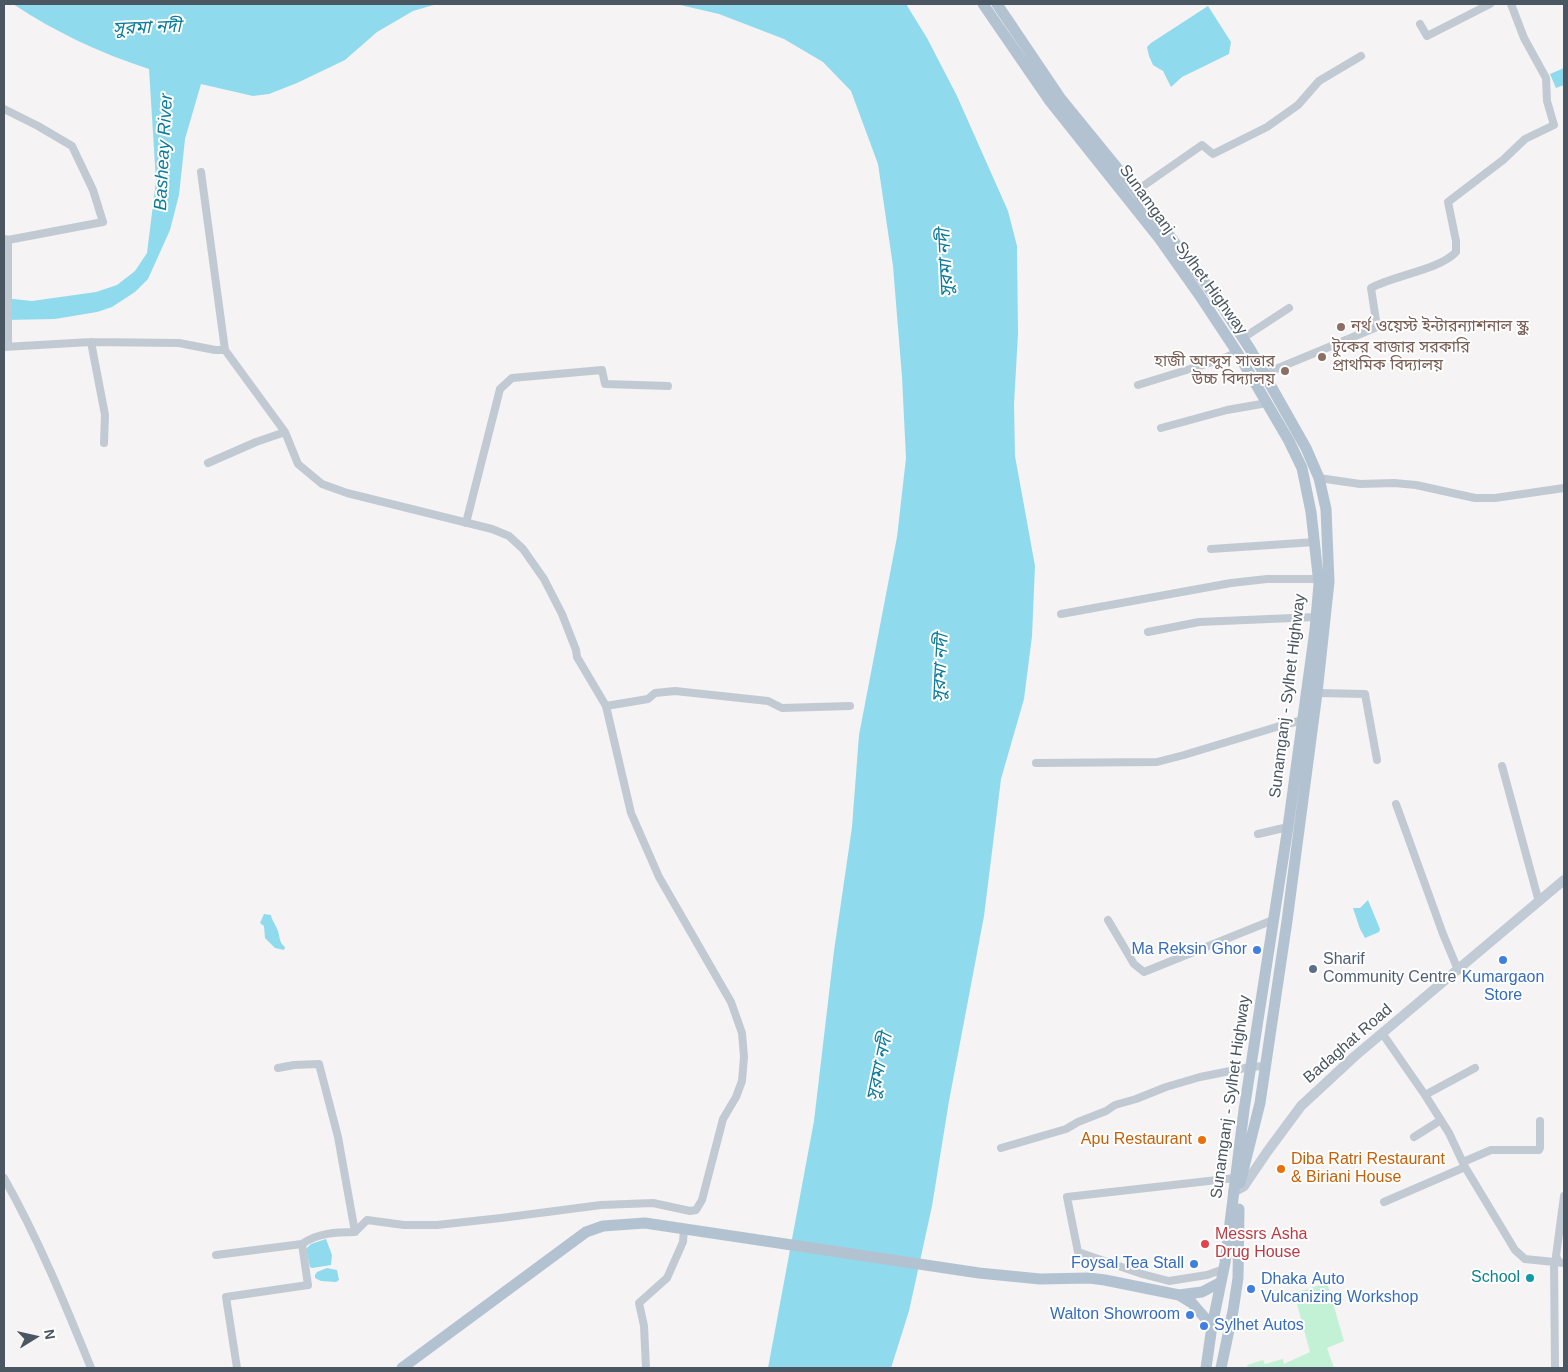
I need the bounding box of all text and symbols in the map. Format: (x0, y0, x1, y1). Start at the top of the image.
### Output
water label: সুরমা নদী (112, 16, 182, 40)
water label: Basheay River (150, 93, 178, 211)
street label: Sunamganj - Sylhet Highway (1115, 161, 1251, 339)
water label: সুরমা নদী (933, 228, 959, 298)
place label: নর্থ ওয়েস্ট ইন্টারন্যাশনাল স্কুল (1351, 317, 1529, 337)
marker: নর্থ ওয়েস্ট ইন্টারন্যাশনাল স্কুল (1335, 321, 1347, 333)
place label: টুকের বাজার সরকারি প্রাথমিক বিদ্যালয় (1332, 338, 1470, 376)
marker: টুকের বাজার সরকারি প্রাথমিক বিদ্যালয় (1316, 351, 1328, 363)
place label: হাজী আব্দুস সাত্তার উচ্চ বিদ্যালয় (1154, 352, 1275, 390)
marker: হাজী আব্দুস সাত্তার উচ্চ বিদ্যালয় (1279, 365, 1291, 377)
street label: Sunamganj - Sylhet Highway (1266, 593, 1310, 799)
water label: সুরমা নদী (928, 633, 954, 703)
place label: Ma Reksin Ghor (1131, 940, 1247, 960)
marker: Ma Reksin Ghor (1251, 944, 1263, 956)
place label: Sharif Community Centre (1323, 950, 1456, 988)
marker: Kumargaon Store (1497, 954, 1509, 966)
marker: Sharif Community Centre (1307, 963, 1319, 975)
place label: Kumargaon Store (1462, 968, 1544, 1006)
street label: Sunamganj - Sylhet Highway (1207, 994, 1255, 1200)
street label: Badaghat Road (1300, 1000, 1396, 1088)
water label: সুরমা নদী (862, 1031, 898, 1103)
place label: Apu Restaurant (1081, 1130, 1192, 1150)
marker: Apu Restaurant (1196, 1134, 1208, 1146)
place label: Diba Ratri Restaurant & Biriani House (1291, 1150, 1445, 1188)
marker: Diba Ratri Restaurant & Biriani House (1275, 1163, 1287, 1175)
place label: Messrs Asha Drug House (1215, 1225, 1307, 1263)
marker: Messrs Asha Drug House (1199, 1238, 1211, 1250)
place label: Foysal Tea Stall (1071, 1254, 1184, 1274)
marker: Foysal Tea Stall (1188, 1258, 1200, 1270)
place label: School (1471, 1268, 1520, 1288)
place label: Dhaka Auto Vulcanizing Workshop (1261, 1270, 1418, 1308)
marker: School (1524, 1272, 1536, 1284)
marker: Dhaka Auto Vulcanizing Workshop (1245, 1283, 1257, 1295)
place label: Walton Showroom (1050, 1305, 1180, 1325)
marker: Walton Showroom (1184, 1309, 1196, 1321)
north arrow (10, 1312, 60, 1362)
place label: Sylhet Autos (1214, 1316, 1304, 1336)
marker: Sylhet Autos (1198, 1320, 1210, 1332)
text: N (41, 1328, 59, 1341)

